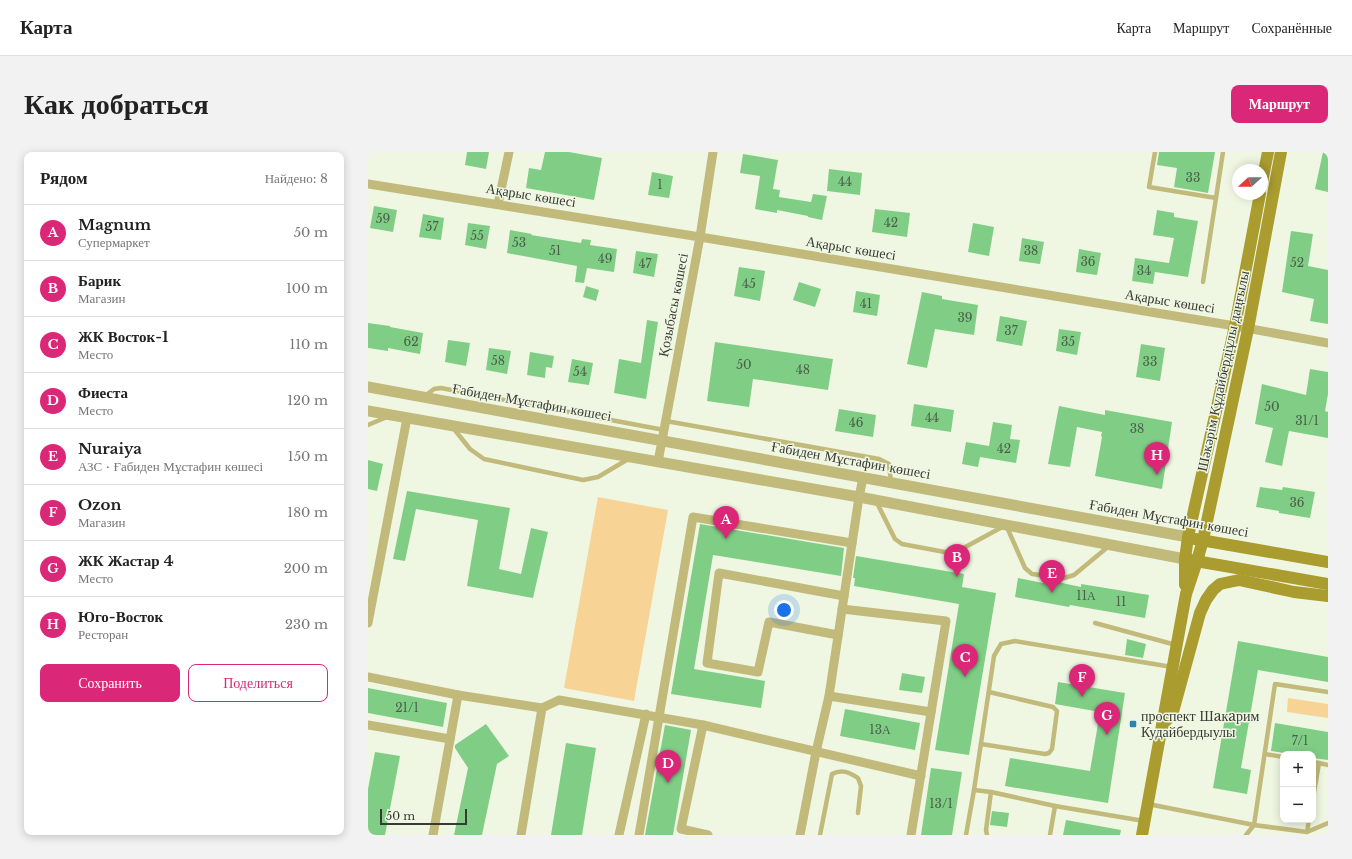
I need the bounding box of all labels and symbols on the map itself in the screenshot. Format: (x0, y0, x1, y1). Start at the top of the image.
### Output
north arrow (1232, 164, 1268, 200)
house number: 33 (1186, 170, 1200, 185)
house number: 44 (838, 174, 852, 189)
house number: 1 (657, 177, 663, 192)
street label: Ақарыс көшесі (485, 179, 577, 211)
house number: 59 (376, 211, 390, 226)
house number: 42 (884, 215, 898, 230)
house number: 57 (426, 219, 439, 234)
house number: 55 (470, 228, 484, 243)
street label: Ақарыс көшесі (805, 232, 897, 264)
house number: 53 (512, 235, 526, 250)
house number: 51 (549, 243, 561, 258)
house number: 38 (1024, 243, 1038, 258)
house number: 49 (598, 251, 612, 266)
street label: Қозыбасы көшесі (654, 251, 692, 358)
house number: 36 (1080, 254, 1096, 269)
house number: 52 (1290, 255, 1304, 270)
house number: 47 (638, 256, 652, 271)
house number: 34 (1137, 263, 1151, 278)
street label: Шәкәрім Құдайбердіұлы даңғылы (1193, 268, 1253, 473)
house number: 45 (742, 276, 756, 291)
street label: Ақарыс көшесі (1124, 285, 1216, 317)
house number: 41 (860, 296, 872, 311)
house number: 39 (957, 310, 973, 325)
house number: 37 (1004, 323, 1019, 338)
house number: 62 (403, 334, 419, 349)
house number: 35 (1061, 334, 1075, 349)
house number: 58 (491, 353, 505, 368)
house number: 33 (1143, 354, 1157, 369)
house number: 50 (736, 357, 752, 372)
house number: 48 (796, 362, 810, 377)
house number: 54 (573, 364, 587, 379)
street label: Ғабиден Мұстафин көшесі (451, 379, 613, 425)
house number: 50 (1264, 399, 1280, 414)
house number: 44 (925, 410, 939, 425)
house number: 31/1 (1295, 413, 1319, 428)
house number: 46 (849, 415, 864, 430)
house number: 38 (1130, 421, 1144, 436)
street label: Ғабиден Мұстафин көшесі (770, 437, 932, 483)
house number: 42 (997, 441, 1011, 456)
pin: H (1144, 442, 1170, 475)
street label: Ғабиден Мұстафин көшесі (1088, 495, 1250, 541)
house number: 36 (1289, 495, 1305, 510)
pin: A (713, 506, 739, 539)
pin: B (944, 544, 970, 577)
pin: E (1039, 560, 1065, 593)
house number: 11А (1076, 588, 1096, 603)
house number: 11 (1116, 594, 1126, 609)
your location (774, 600, 794, 620)
pin: C (952, 644, 978, 677)
pin: F (1069, 664, 1095, 697)
house number: 21/1 (395, 700, 419, 715)
pin: G (1094, 702, 1120, 735)
place label: проспект Шaкaрим Кудайбердыулы (1141, 707, 1259, 741)
marker: проспект Шaкaрим Кудайбердыулы (1128, 719, 1138, 729)
house number: 13А (869, 722, 891, 737)
house number: 7/1 (1292, 733, 1308, 748)
pin: D (655, 750, 681, 783)
house number: 13/1 (929, 796, 953, 811)
scale bar (380, 807, 467, 826)

